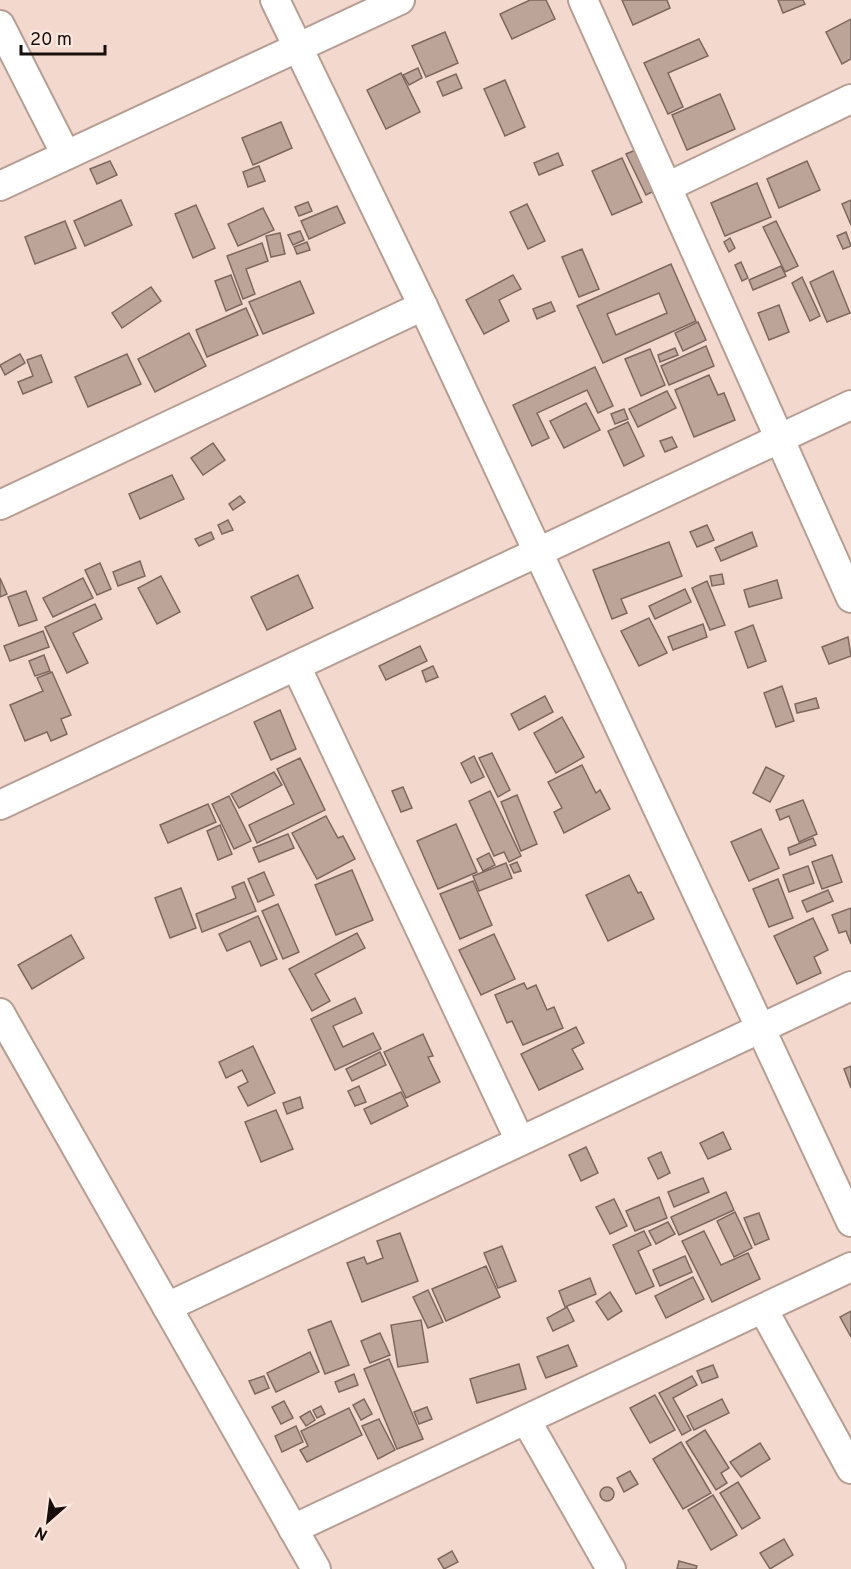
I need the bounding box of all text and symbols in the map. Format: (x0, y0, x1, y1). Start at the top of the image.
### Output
scale bar (21, 18, 105, 56)
text: 20 m (30, 29, 72, 52)
north arrow (18, 1491, 78, 1551)
text: N (32, 1521, 52, 1544)

